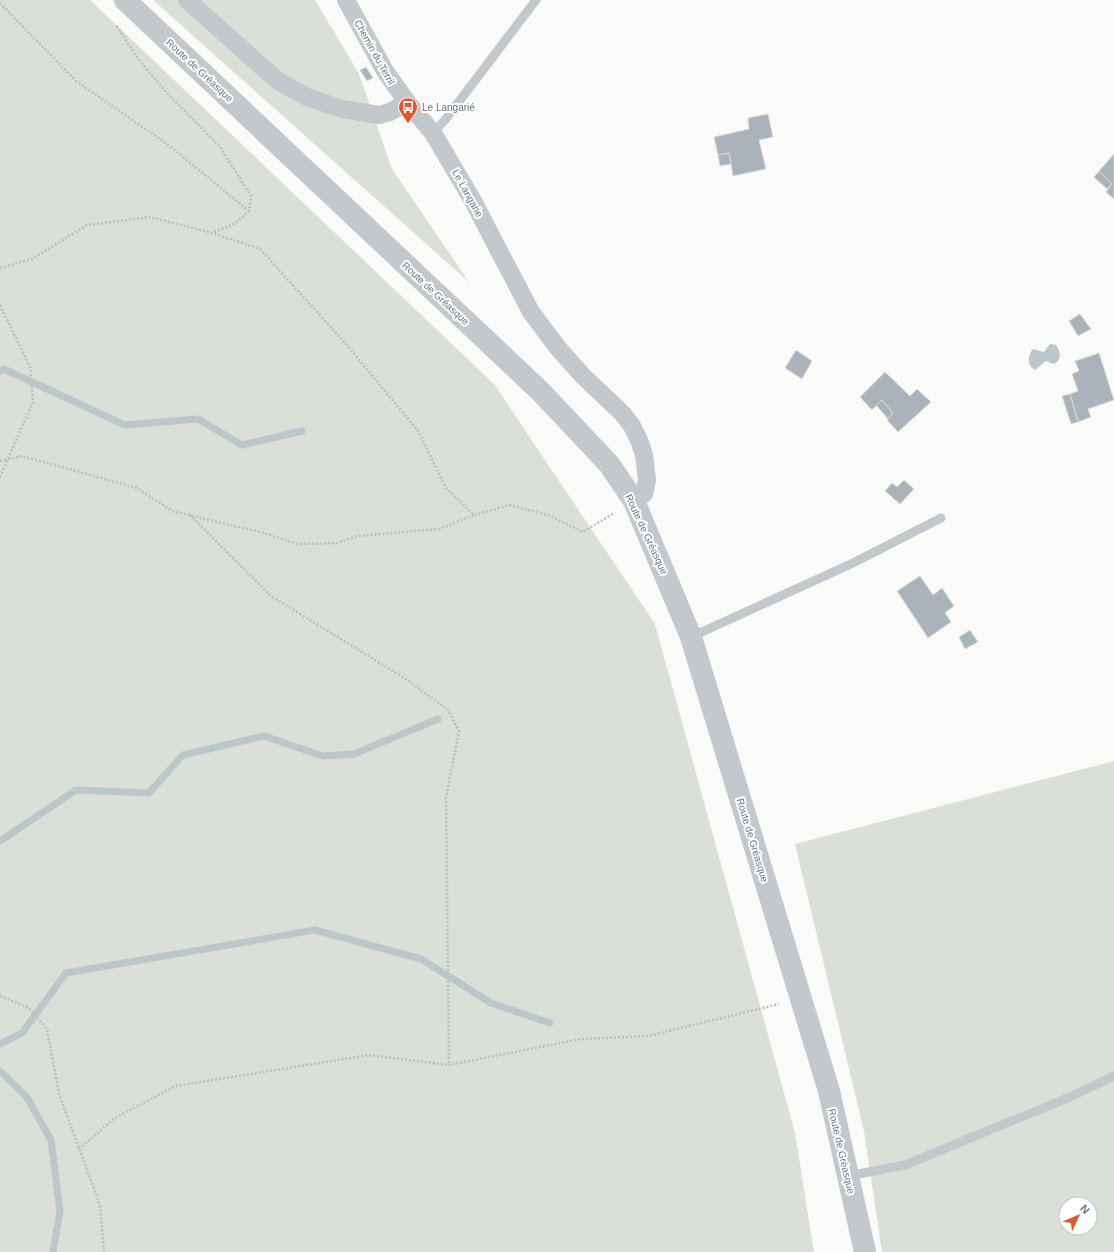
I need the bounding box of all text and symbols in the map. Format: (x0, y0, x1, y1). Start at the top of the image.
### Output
street label: Chemin du Terril (352, 18, 397, 87)
street label: Route de Gréasque (164, 37, 236, 104)
bus stop icon: Le Langarié (397, 96, 419, 124)
place label: Le Langarié (422, 102, 475, 113)
street label: Le Langarie (450, 167, 485, 219)
street label: Route de Gréasque (400, 260, 472, 327)
street label: Route de Gréasque (623, 492, 670, 576)
street label: Route de Gréasque (735, 797, 771, 884)
street label: Route de Gréasque (826, 1107, 857, 1195)
north arrow (1058, 1196, 1098, 1236)
text: N (1078, 1202, 1092, 1216)

